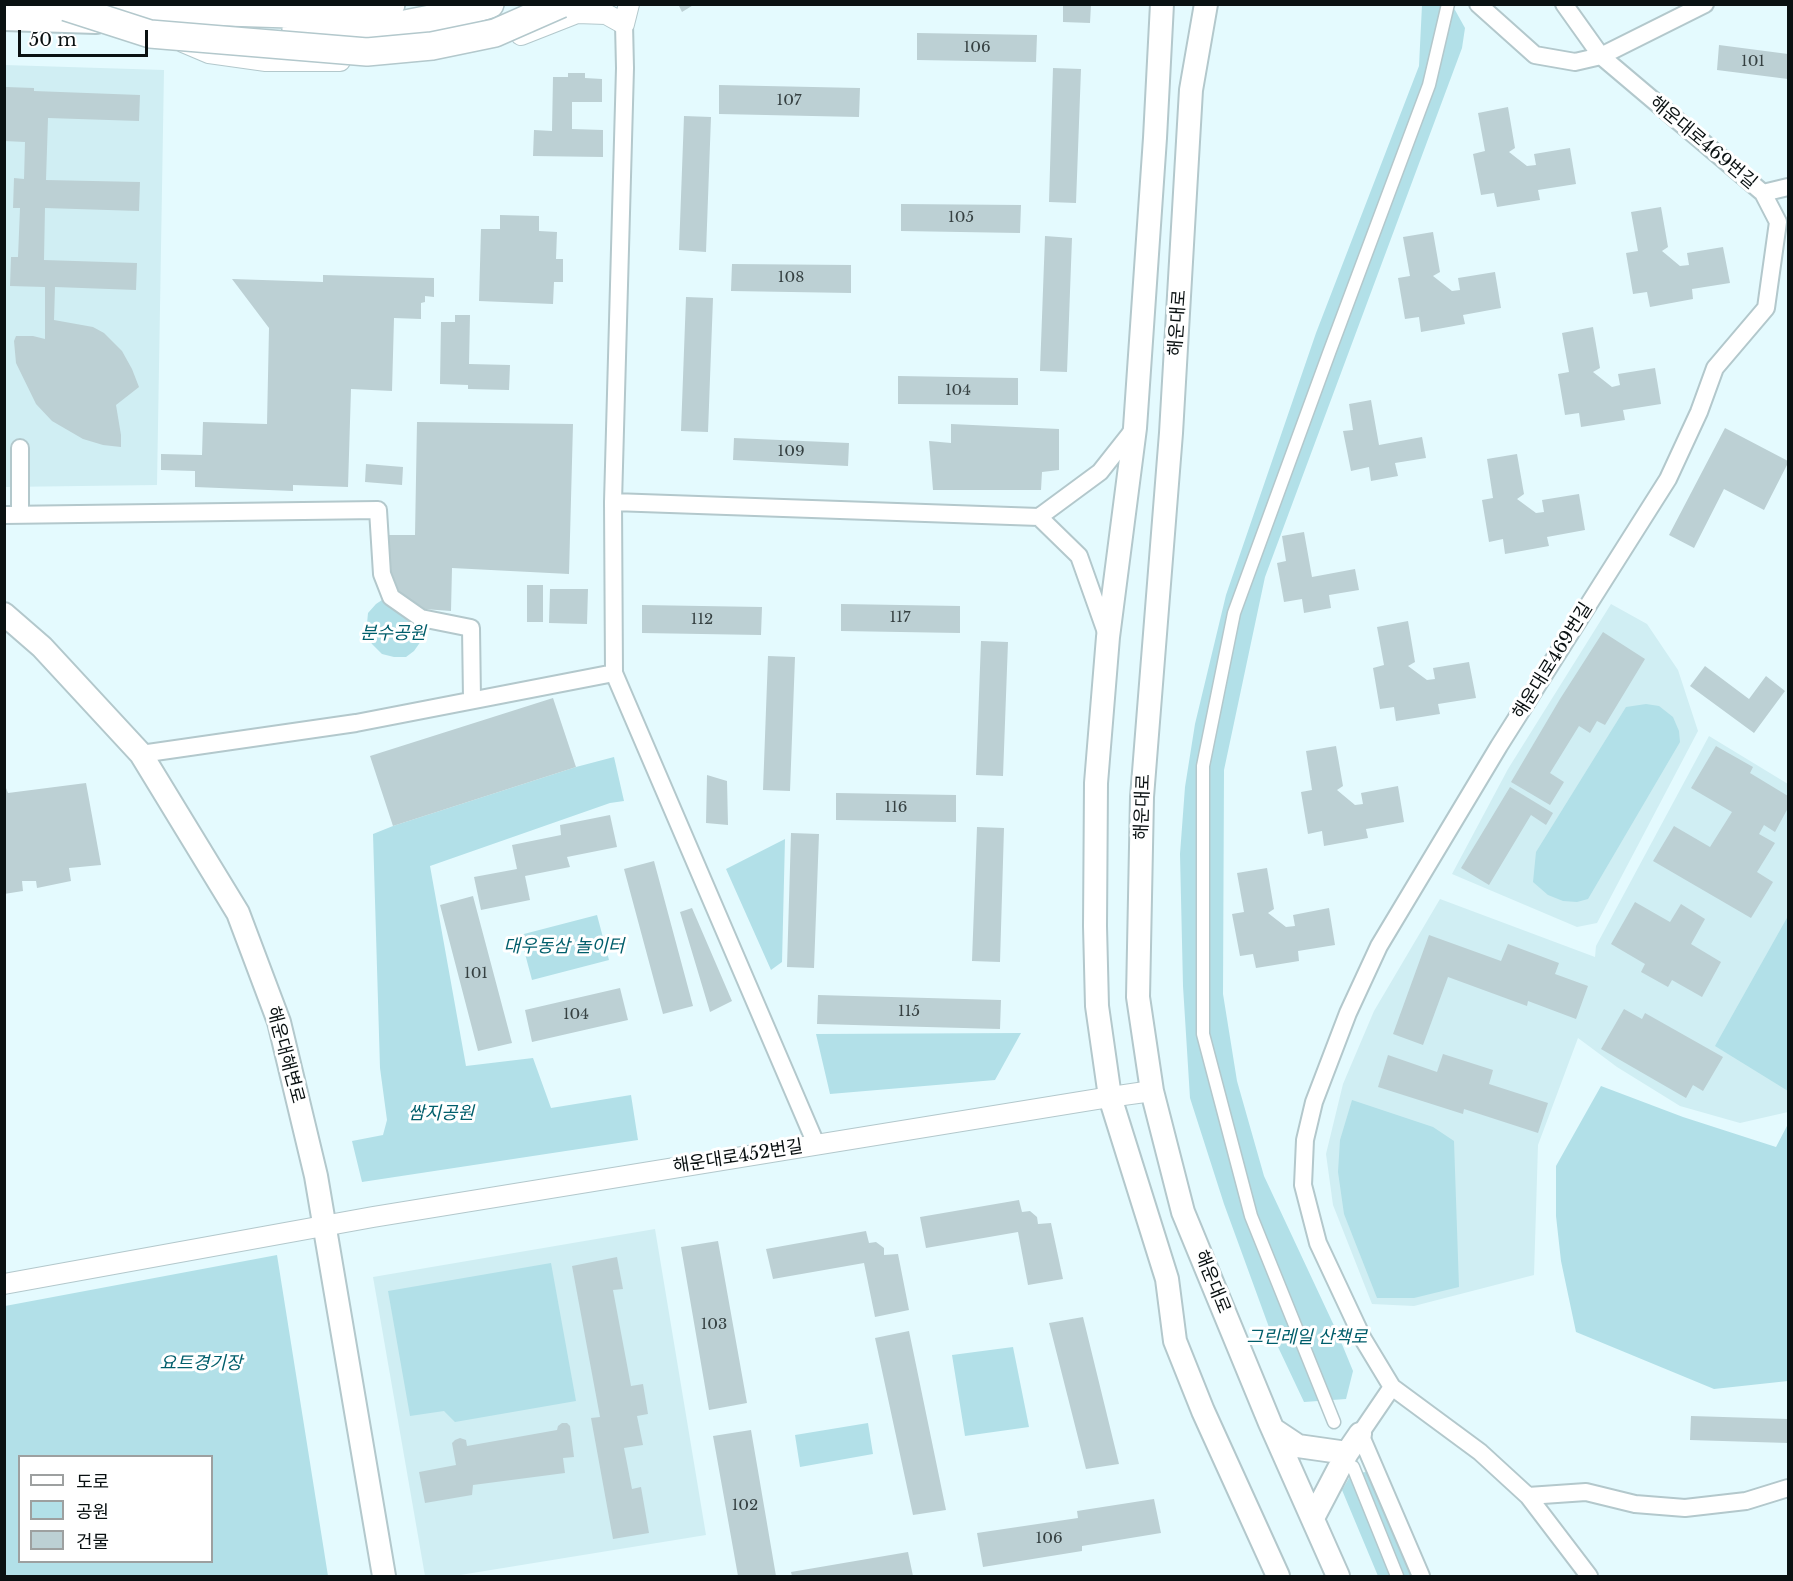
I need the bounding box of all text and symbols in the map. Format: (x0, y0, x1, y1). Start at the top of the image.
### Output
scale bar (21, 18, 152, 56)
text: 50 m (29, 29, 77, 51)
house number: 106 (963, 39, 991, 57)
house number: 101 (1741, 53, 1765, 71)
house number: 107 (777, 92, 801, 110)
street label: 해운대로469번길 (1645, 92, 1761, 194)
house number: 105 (948, 209, 974, 227)
house number: 108 (778, 269, 804, 287)
street label: 해운대로 (1165, 289, 1191, 357)
house number: 104 (945, 382, 971, 400)
house number: 109 (777, 443, 805, 461)
street label: 해운대로469번길 (1509, 599, 1597, 723)
house number: 117 (890, 609, 910, 627)
house number: 112 (691, 611, 713, 629)
park label: 분수공원 (360, 623, 426, 645)
street label: 해운대로 (1131, 774, 1155, 840)
house number: 116 (884, 799, 908, 817)
park label: 대우동삼 놀이터 (504, 936, 624, 958)
house number: 101 (464, 965, 488, 983)
house number: 115 (898, 1003, 920, 1021)
street label: 해운대해변로 (262, 1004, 308, 1106)
house number: 104 (563, 1006, 589, 1024)
park label: 쌈지공원 (408, 1103, 474, 1125)
street label: 해운대로452번길 (672, 1136, 804, 1178)
street label: 해운대로 (1190, 1247, 1234, 1317)
house number: 103 (701, 1316, 727, 1334)
park label: 그린레일 산책로 (1247, 1327, 1367, 1349)
park label: 요트경기장 (160, 1353, 242, 1375)
legend (18, 1455, 213, 1563)
text: 도로 (76, 1471, 109, 1493)
house number: 102 (732, 1497, 758, 1515)
text: 공원 (76, 1501, 109, 1523)
house number: 106 (1035, 1530, 1063, 1548)
text: 건물 (76, 1531, 109, 1553)

